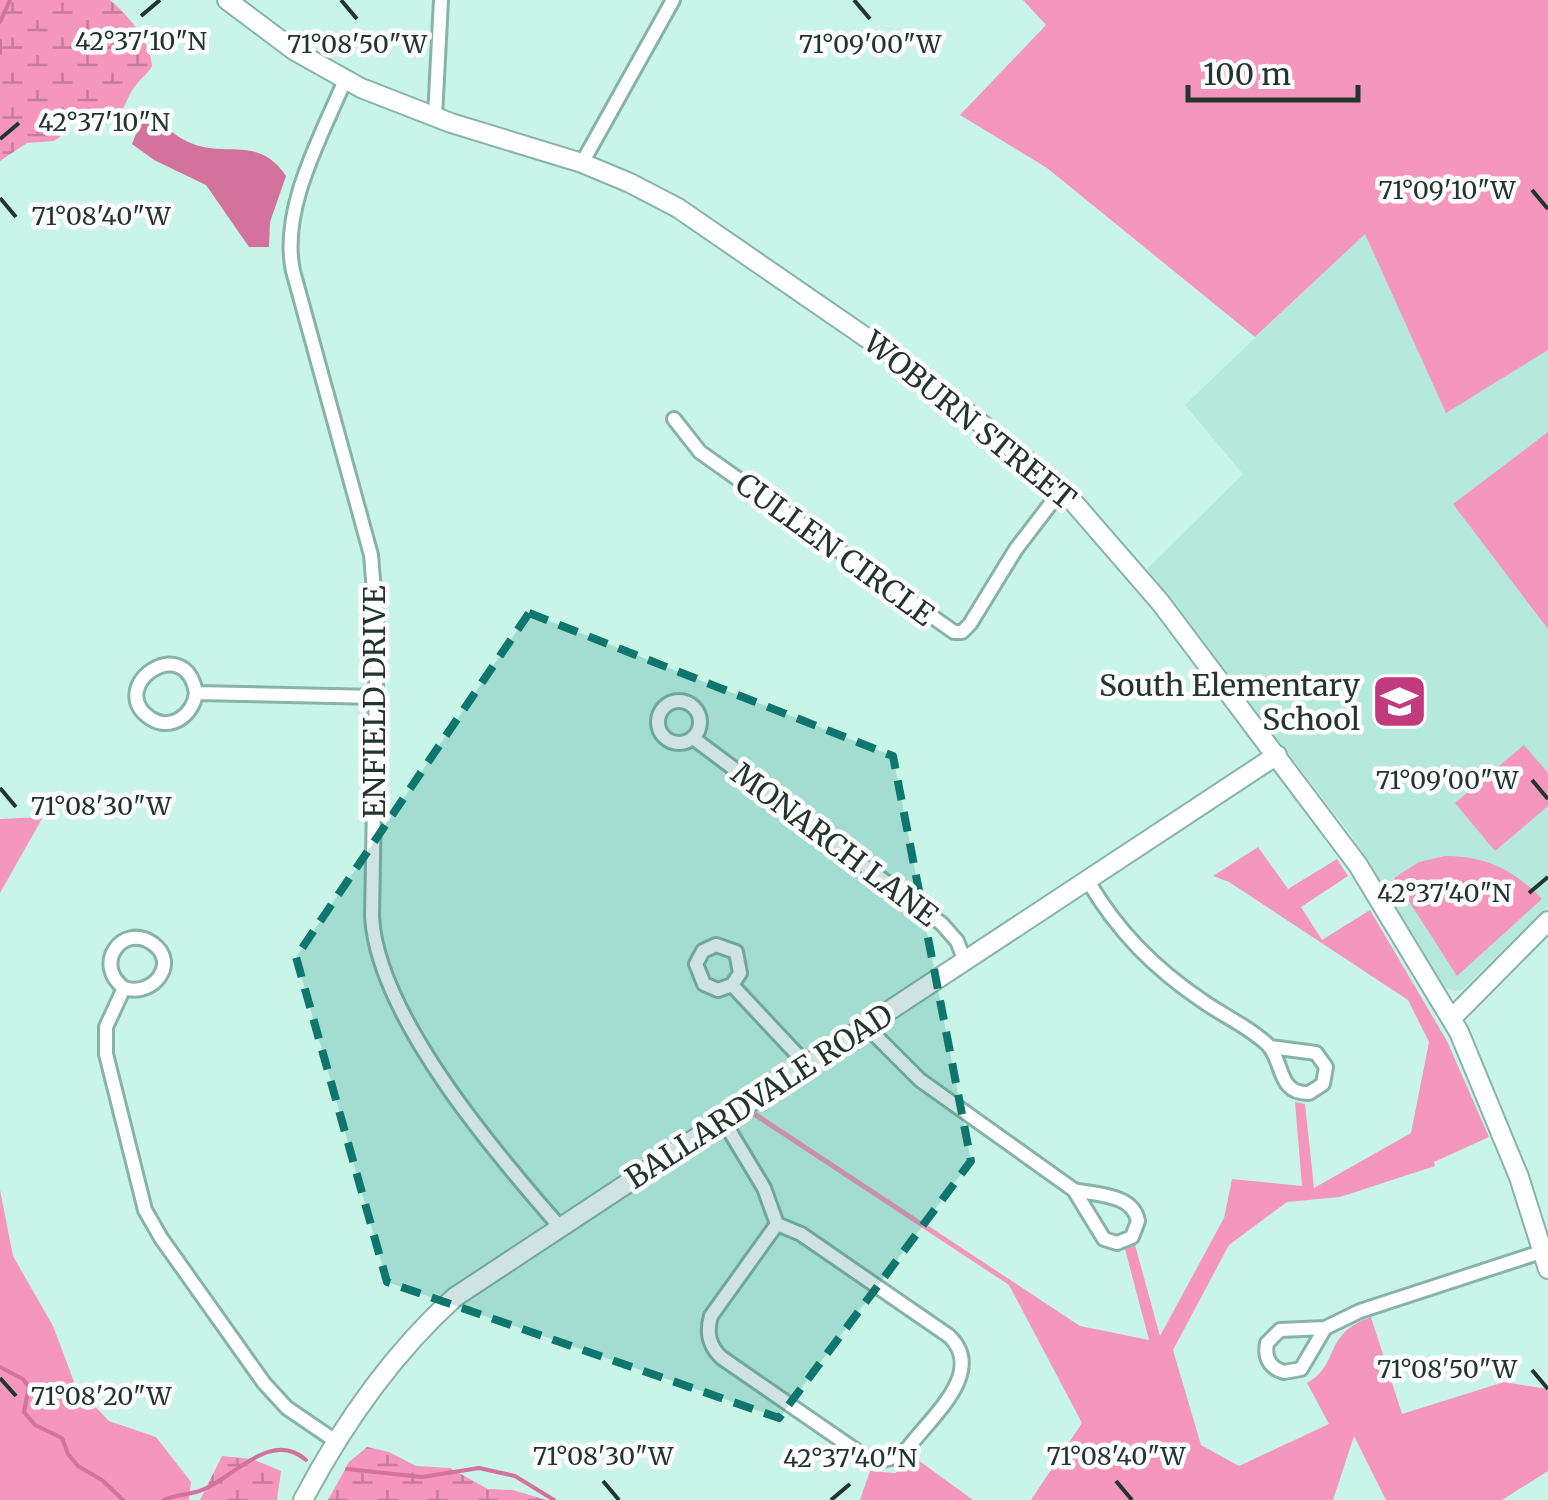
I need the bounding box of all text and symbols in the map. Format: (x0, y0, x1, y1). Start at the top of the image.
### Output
text: 42°37'10"N (75, 25, 207, 57)
text: 71°08'50"W (287, 28, 428, 60)
text: 71°09'00"W (799, 28, 942, 60)
scale bar (1188, 40, 1358, 102)
text: 100 m (1203, 55, 1291, 93)
text: 42°37'10"N (38, 106, 170, 138)
text: 71°09'10"W (1379, 174, 1516, 206)
text: 71°08'40"W (32, 200, 172, 232)
street label: WOBURN STREET (855, 322, 1084, 517)
street label: CULLEN CIRCLE (728, 464, 942, 634)
street label: ENFIELD DRIVE (355, 586, 393, 818)
place label: South Elementary School (1099, 666, 1361, 738)
school or university icon: South Elementary School (1369, 672, 1429, 732)
street label: MONARCH LANE (724, 754, 946, 934)
text: 71°09'00"W (1376, 764, 1519, 796)
text: 71°08'30"W (31, 790, 172, 822)
text: 42°37'40"N (1377, 877, 1511, 909)
street label: BALLARDVALE ROAD (618, 995, 900, 1197)
text: 71°08'50"W (1377, 1353, 1518, 1385)
text: 71°08'20"W (31, 1380, 172, 1412)
text: 71°08'30"W (533, 1440, 674, 1472)
text: 71°08'40"W (1047, 1440, 1187, 1472)
text: 42°37'40"N (783, 1442, 917, 1474)

